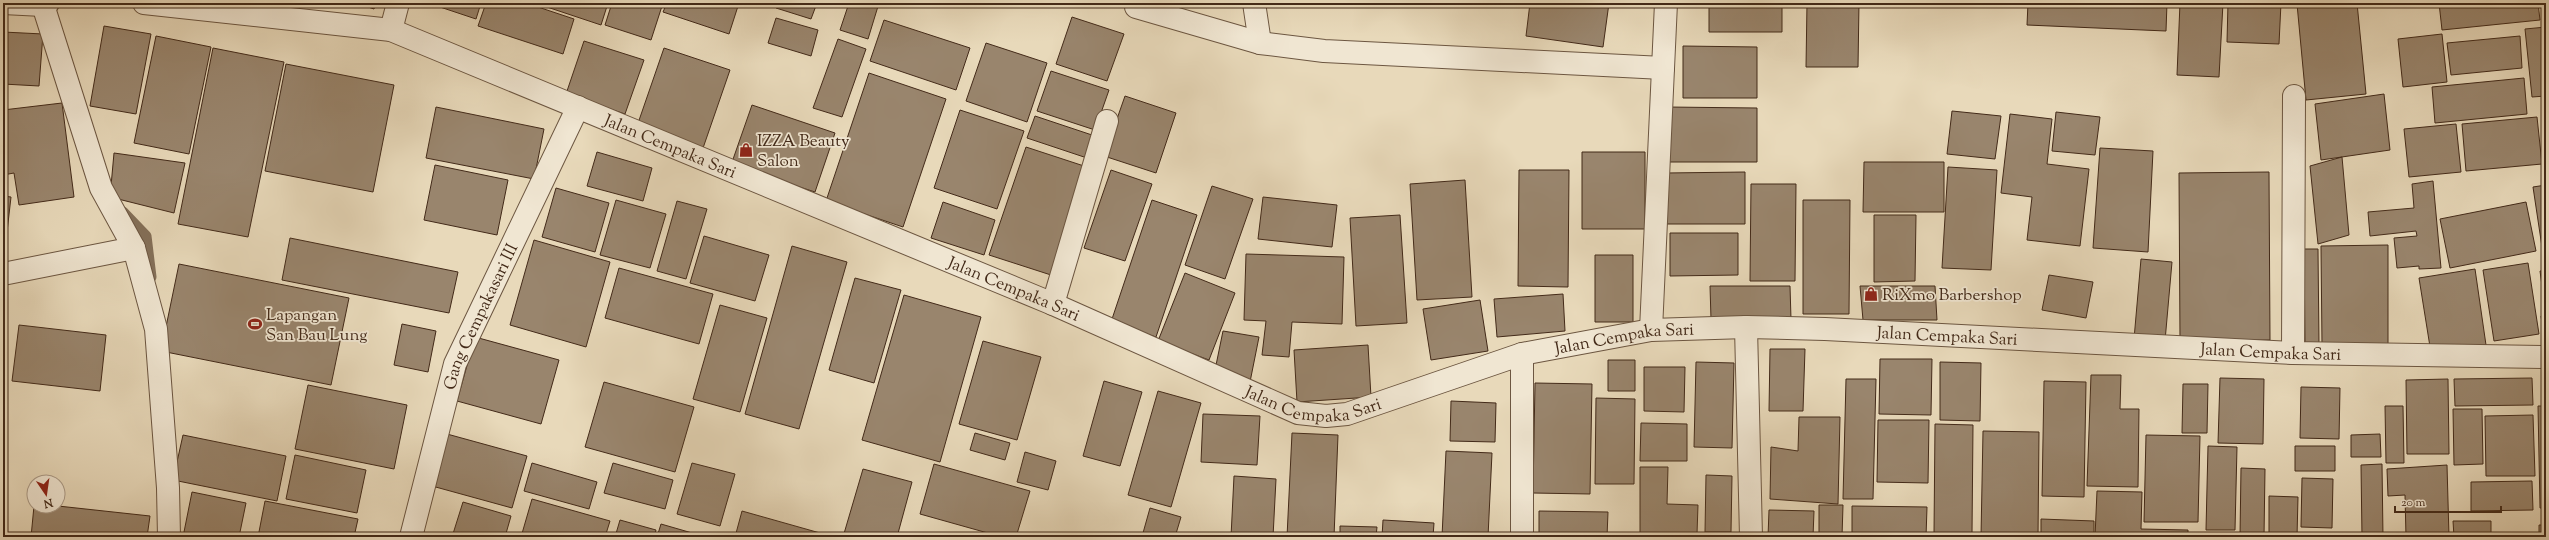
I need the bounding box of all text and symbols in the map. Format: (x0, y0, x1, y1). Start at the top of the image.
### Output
street label: Jalan Cempaka Sari (599, 109, 740, 186)
place label: IZZA Beauty Salon (757, 130, 850, 174)
shop icon: IZZA Beauty Salon (738, 142, 754, 158)
street label: Gang Cempakasari III (439, 239, 525, 393)
street label: Jalan Cempaka Sari (943, 251, 1083, 328)
place label: RiXmo Barbershop (1882, 284, 2022, 308)
shop icon: RiXmo Barbershop (1863, 286, 1879, 302)
place label: Lapangan San Bau Lung (266, 304, 368, 348)
sports icon: Lapangan San Bau Lung (247, 316, 263, 332)
street label: Jalan Cempaka Sari (1552, 319, 1695, 362)
street label: Jalan Cempaka Sari (1875, 322, 2018, 353)
street label: Jalan Cempaka Sari (2199, 338, 2342, 368)
street label: Jalan Cempaka Sari (1240, 380, 1385, 430)
north arrow (26, 474, 66, 514)
scale bar (2395, 488, 2501, 514)
text: N (42, 494, 55, 512)
text: 20 m (2401, 494, 2426, 512)

